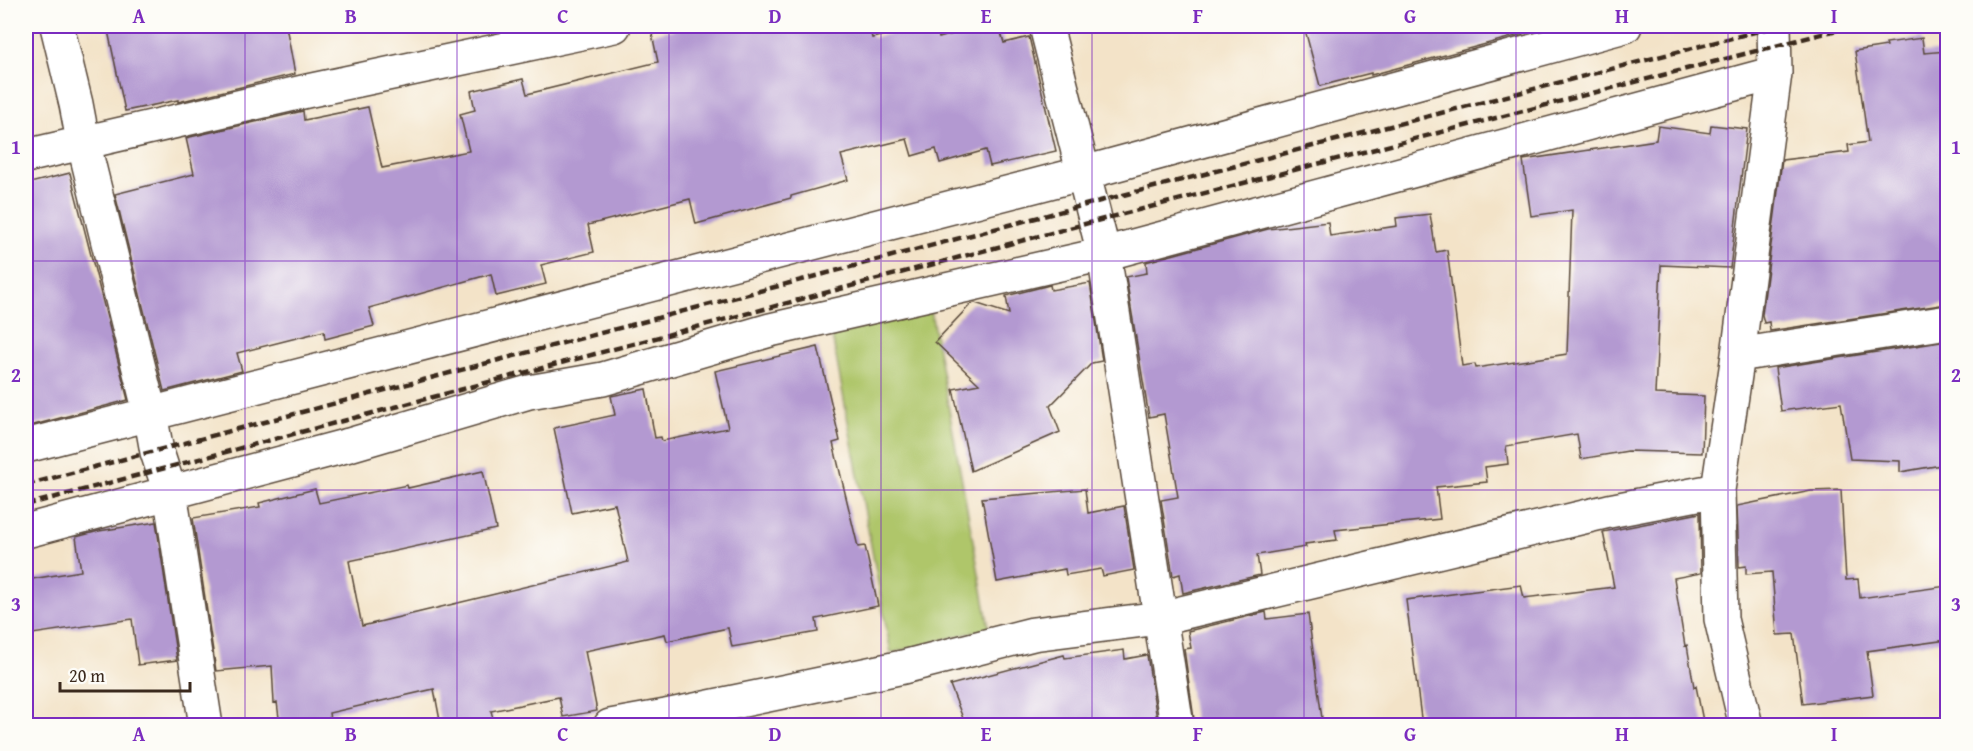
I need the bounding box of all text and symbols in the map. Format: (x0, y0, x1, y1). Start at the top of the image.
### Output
text: A (133, 1, 146, 30)
text: B (345, 1, 357, 30)
text: C (557, 1, 569, 30)
text: D (768, 1, 782, 30)
text: E (981, 1, 992, 30)
text: F (1193, 1, 1203, 30)
text: G (1404, 1, 1416, 30)
text: H (1615, 1, 1629, 30)
text: I (1831, 1, 1837, 30)
text: 1 (11, 132, 21, 161)
text: 1 (1951, 132, 1961, 161)
text: 2 (11, 360, 21, 389)
text: 2 (1951, 360, 1961, 389)
text: 3 (11, 589, 21, 618)
text: 3 (1951, 589, 1961, 618)
scale bar (60, 655, 190, 693)
text: 20 m (69, 662, 105, 689)
text: A (133, 719, 146, 748)
text: B (345, 719, 357, 748)
text: C (557, 719, 569, 748)
text: D (768, 719, 782, 748)
text: E (981, 719, 992, 748)
text: F (1193, 719, 1203, 748)
text: G (1404, 719, 1416, 748)
text: H (1615, 719, 1629, 748)
text: I (1831, 719, 1837, 748)

